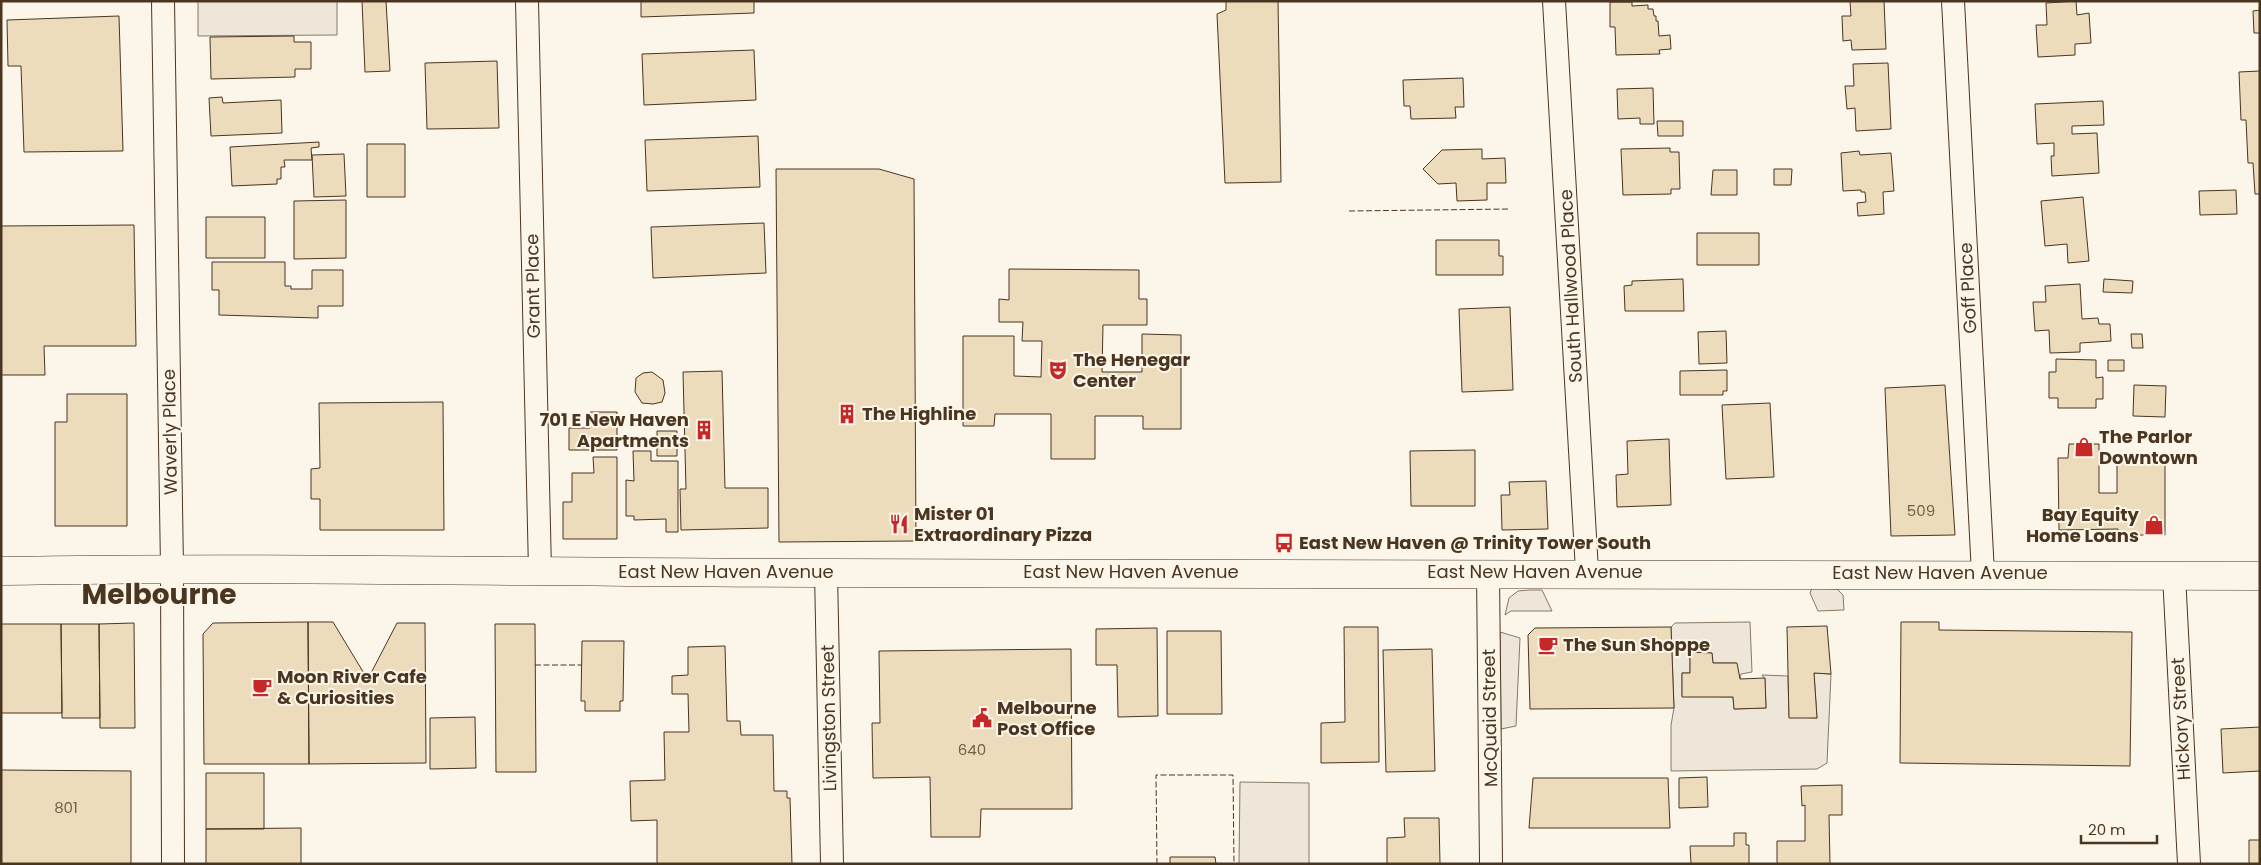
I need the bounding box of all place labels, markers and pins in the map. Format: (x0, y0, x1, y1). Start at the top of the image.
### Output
place label: The Henegar Center (1073, 347, 1191, 393)
theatre icon: The Henegar Center (1047, 359, 1069, 381)
place label: The Highline (862, 401, 976, 426)
building icon: The Highline (836, 403, 858, 425)
place label: 701 E New Haven Apartments (540, 407, 689, 453)
building icon: 701 E New Haven Apartments (693, 419, 715, 441)
place label: The Parlor Downtown (2099, 424, 2198, 470)
shop icon: The Parlor Downtown (2073, 436, 2095, 458)
place label: Mister 01 Extraordinary Pizza (914, 501, 1092, 547)
place label: Bay Equity Home Loans (2026, 502, 2140, 548)
restaurant icon: Mister 01 Extraordinary Pizza (888, 513, 910, 535)
shop icon: Bay Equity Home Loans (2143, 514, 2165, 536)
place label: East New Haven @ Trinity Tower South (1299, 530, 1651, 555)
bus stop icon: East New Haven @ Trinity Tower South (1273, 532, 1295, 554)
place label: The Sun Shoppe (1563, 632, 1710, 657)
cafe icon: The Sun Shoppe (1537, 634, 1559, 656)
place label: Moon River Cafe & Curiosities (277, 664, 427, 710)
cafe icon: Moon River Cafe & Curiosities (251, 676, 273, 698)
place label: Melbourne Post Office (997, 695, 1097, 741)
public building icon: Melbourne Post Office (971, 707, 993, 729)

